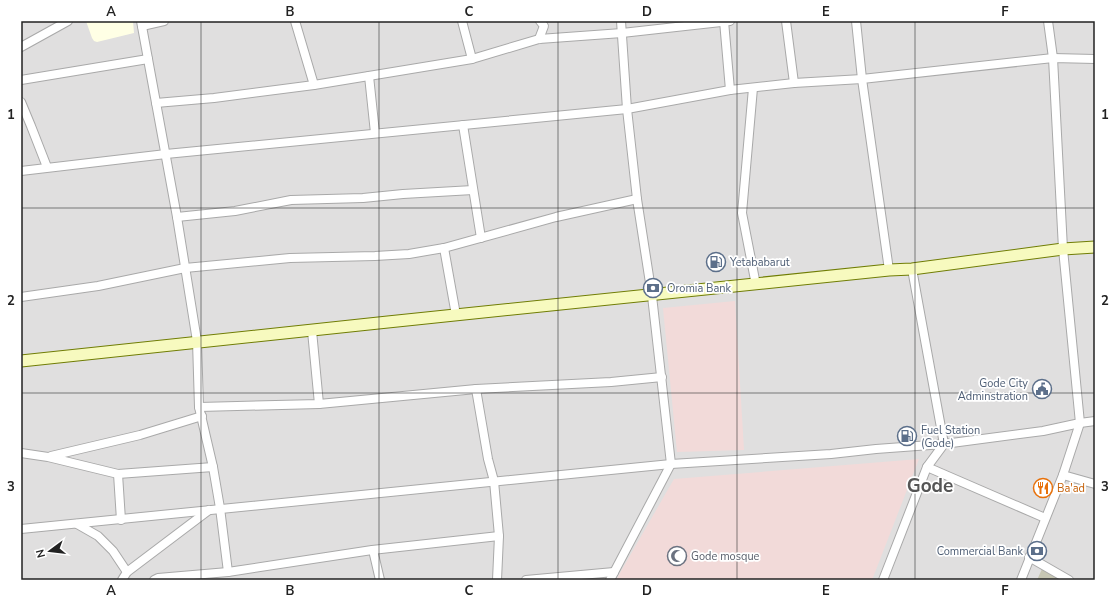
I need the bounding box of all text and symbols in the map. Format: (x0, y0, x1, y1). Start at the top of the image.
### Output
text: A (106, 3, 116, 21)
text: B (286, 3, 295, 21)
text: C (465, 3, 474, 21)
text: D (642, 3, 652, 21)
text: E (822, 3, 830, 21)
text: F (1001, 3, 1009, 21)
text: 1 (7, 106, 15, 124)
text: 1 (1101, 106, 1109, 124)
fuel station icon: Yetababarut (705, 251, 727, 273)
place label: Yetababarut (729, 255, 790, 270)
bank icon: Oromia Bank (642, 277, 664, 299)
place label: Oromia Bank (667, 281, 732, 296)
text: 2 (7, 292, 15, 310)
text: 2 (1101, 292, 1109, 310)
place label: Gode City Adminstration (958, 376, 1028, 404)
public building icon: Gode City Adminstration (1031, 378, 1053, 400)
place label: Fuel Station (Gode) (921, 423, 980, 451)
fuel station icon: Fuel Station (Gode) (896, 425, 918, 447)
district label: Gode (907, 473, 953, 499)
restaurant icon: Ba'ad (1032, 477, 1054, 499)
text: 3 (7, 478, 15, 496)
text: 3 (1101, 478, 1109, 496)
place label: Ba'ad (1057, 481, 1085, 496)
north arrow (30, 531, 70, 571)
bank icon: Commercial Bank (1026, 540, 1048, 562)
place label: Commercial Bank (937, 544, 1023, 559)
mosque icon: Gode mosque (666, 545, 688, 567)
text: N (33, 548, 49, 559)
place label: Gode mosque (691, 549, 760, 564)
text: A (106, 582, 116, 600)
text: B (286, 582, 295, 600)
text: C (465, 582, 474, 600)
text: D (642, 582, 652, 600)
text: E (822, 582, 830, 600)
text: F (1001, 582, 1009, 600)

